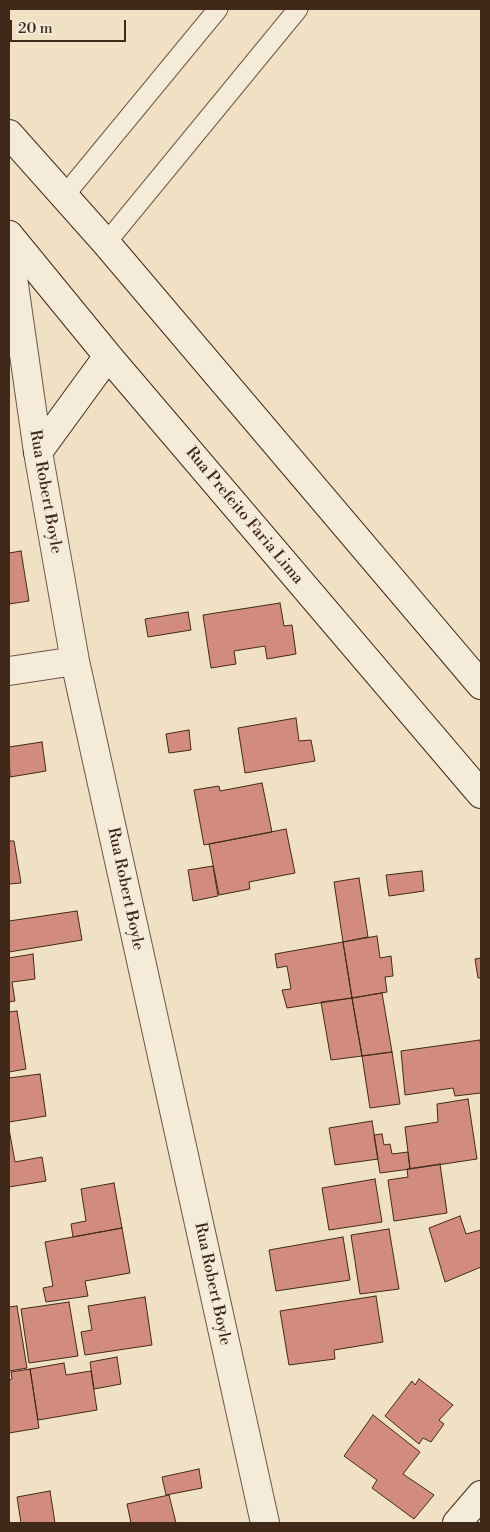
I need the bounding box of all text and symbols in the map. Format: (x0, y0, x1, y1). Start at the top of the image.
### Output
scale bar (12, 10, 129, 42)
text: 20 m (18, 19, 53, 38)
street label: Rua Robert Boyle (25, 429, 65, 555)
street label: Rua Prefeito Faria Lima (181, 443, 307, 589)
street label: Rua Robert Boyle (103, 826, 147, 952)
street label: Rua Robert Boyle (190, 1221, 234, 1347)

